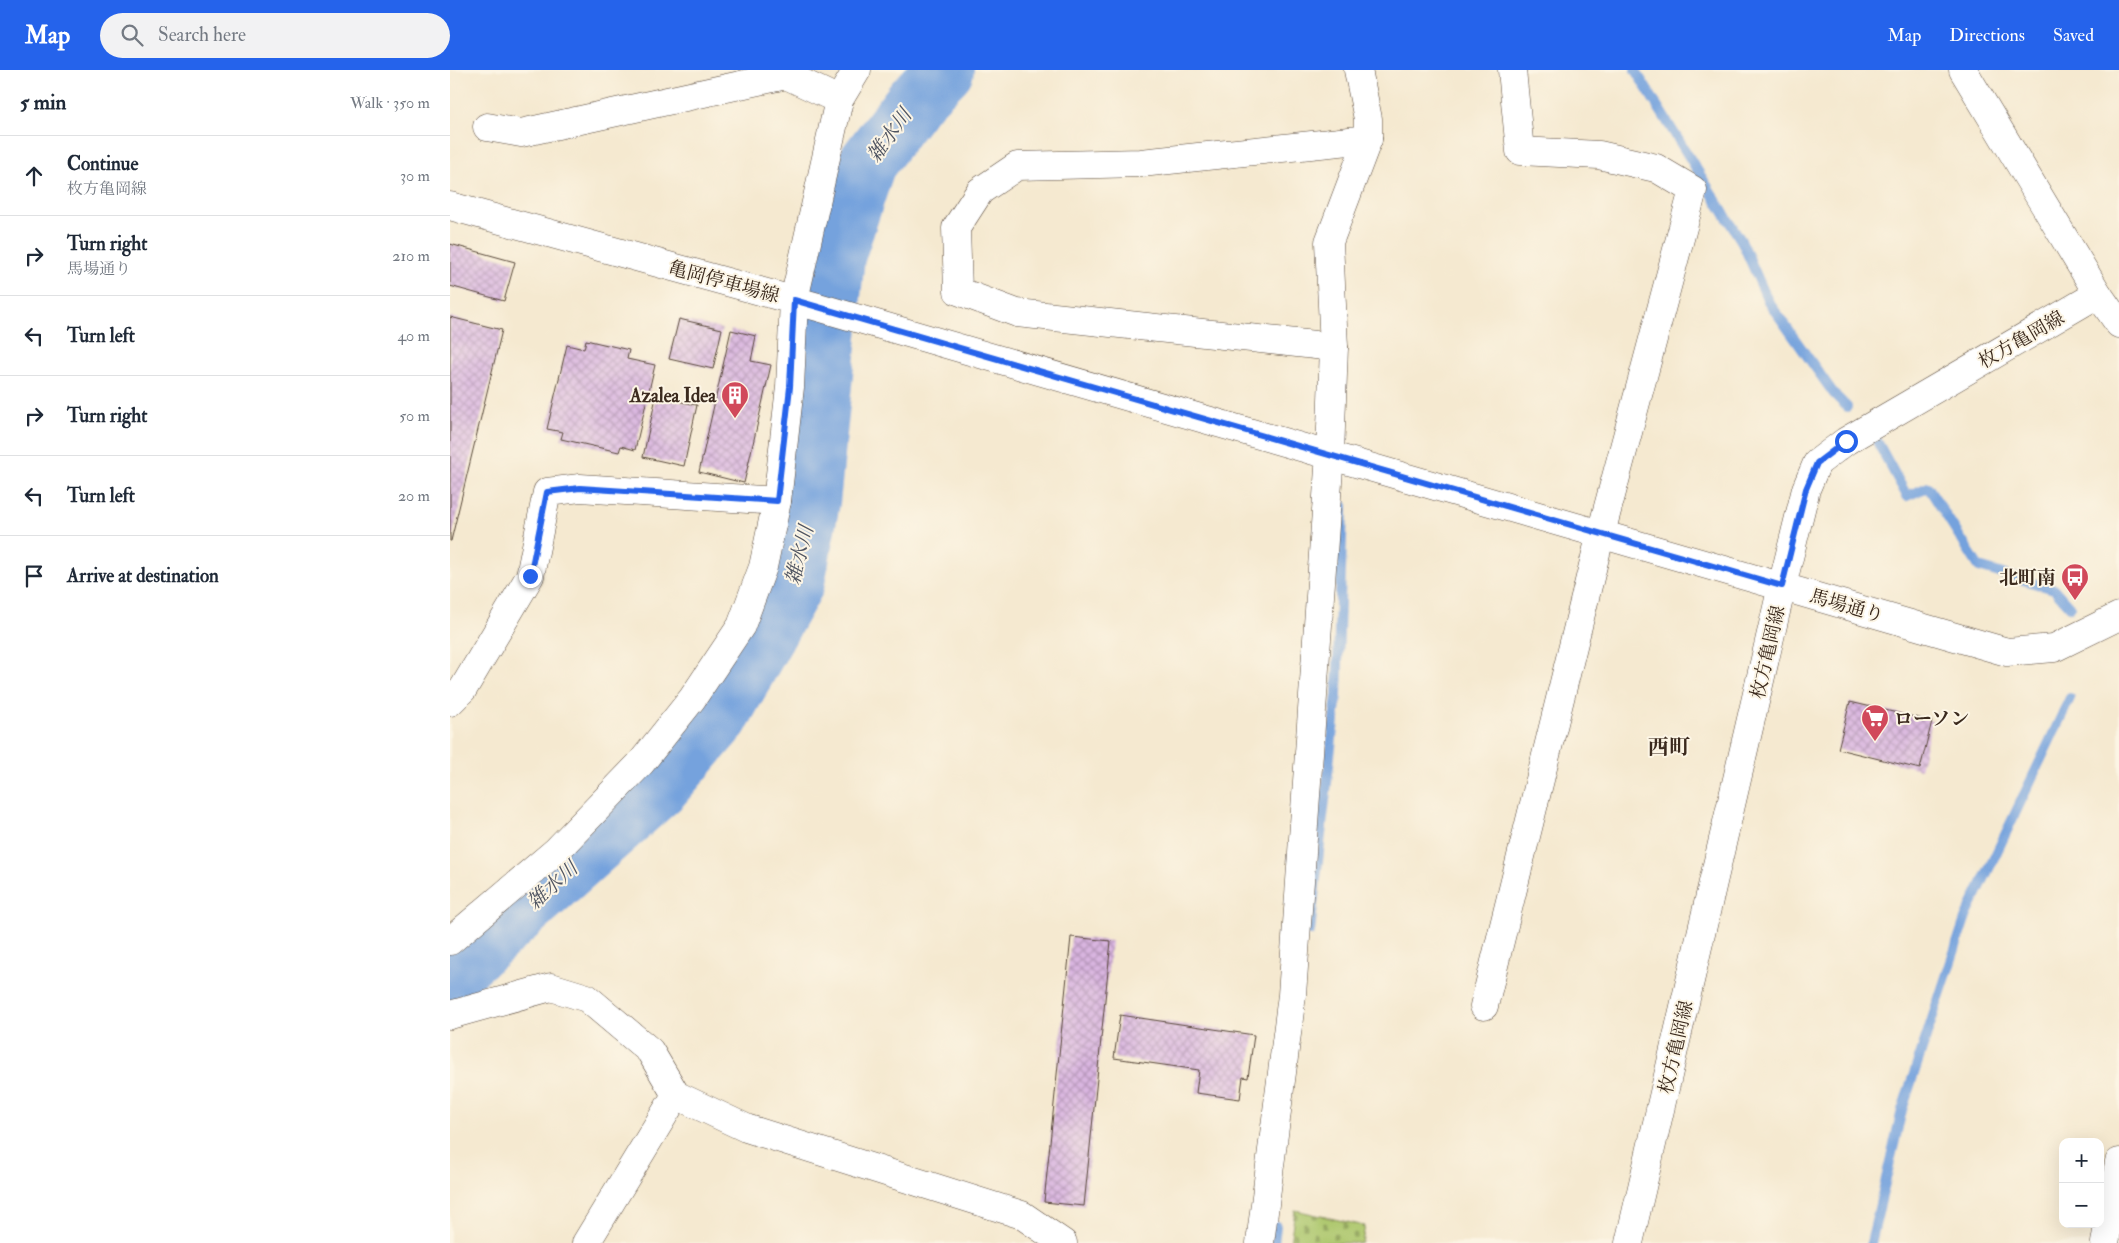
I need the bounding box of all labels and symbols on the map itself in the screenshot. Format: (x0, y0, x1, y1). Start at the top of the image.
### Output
water label: 雑水川 (862, 102, 918, 167)
street label: 亀岡停車場線 (666, 256, 782, 308)
street label: 枚方亀岡線 (1974, 306, 2069, 374)
building icon: Azalea Idea (720, 380, 750, 419)
place label: Azalea Idea (629, 384, 717, 408)
route start (1835, 430, 1858, 453)
water label: 雑水川 (780, 521, 819, 587)
bus stop icon: 北町南 (2060, 562, 2090, 601)
route end (519, 565, 542, 588)
place label: 北町南 (1999, 566, 2056, 590)
street label: 馬場通り (1807, 584, 1887, 628)
street label: 枚方亀岡線 (1746, 603, 1790, 701)
supermarket icon: ローソン (1860, 703, 1890, 742)
place label: ローソン (1894, 707, 1969, 731)
district label: 西町 (1648, 734, 1690, 761)
water label: 雑水川 (522, 855, 584, 915)
street label: 枚方亀岡線 (1654, 998, 1698, 1096)

